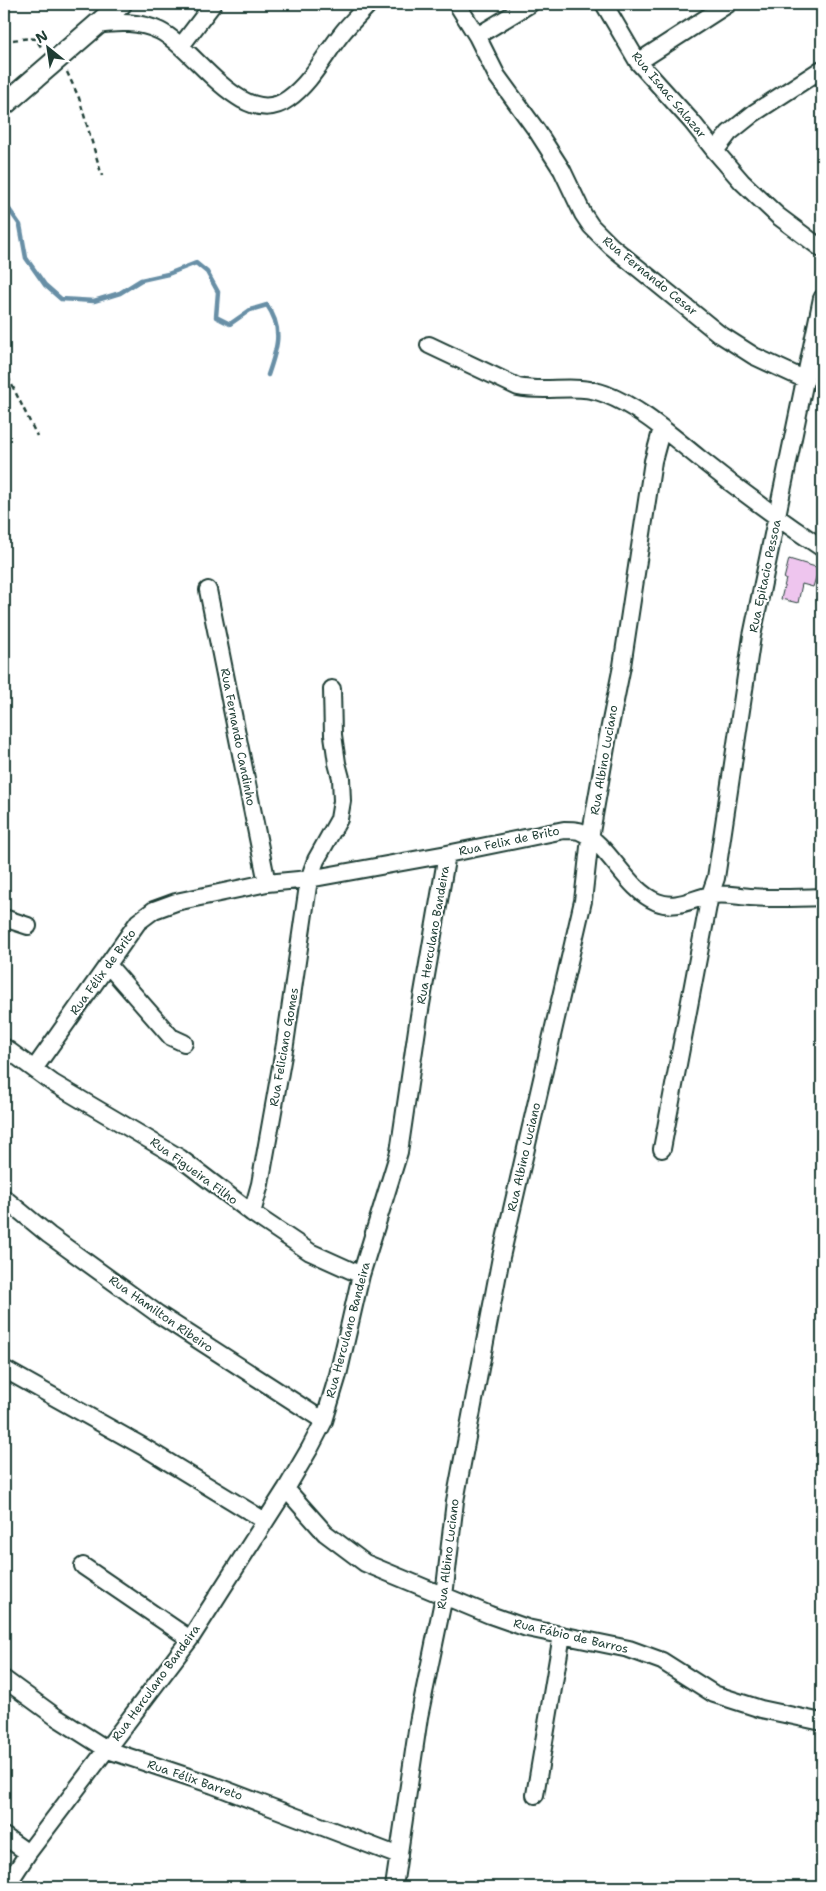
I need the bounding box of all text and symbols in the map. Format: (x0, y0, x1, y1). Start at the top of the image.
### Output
north arrow (22, 22, 72, 72)
text: N (32, 26, 51, 47)
street label: Rua Isaac Salazar (628, 48, 710, 142)
street label: Rua Fernando Cesar (599, 233, 701, 319)
street label: Rua Epitacio Pessoa (745, 517, 785, 634)
street label: Rua Fernando Candinho (217, 667, 259, 807)
street label: Rua Albino Luciano (586, 704, 622, 816)
street label: Rua Felix de Brito (457, 823, 561, 859)
street label: Rua Herculano Bandeira (413, 864, 453, 1005)
street label: Rua Félix de Brito (66, 926, 140, 1018)
street label: Rua Feliciano Gomes (266, 986, 302, 1108)
street label: Rua Albino Luciano (504, 1101, 544, 1213)
street label: Rua Figueira Filho (147, 1134, 241, 1208)
street label: Rua Herculano Bandeira (322, 1260, 374, 1400)
street label: Rua Hamilton Ribeiro (106, 1272, 216, 1356)
street label: Rua Albino Luciano (433, 1498, 463, 1610)
street label: Rua Fábio de Barros (512, 1615, 630, 1657)
street label: Rua Herculano Bandeira (108, 1621, 204, 1744)
street label: Rua Félix Barreto (145, 1756, 245, 1804)

